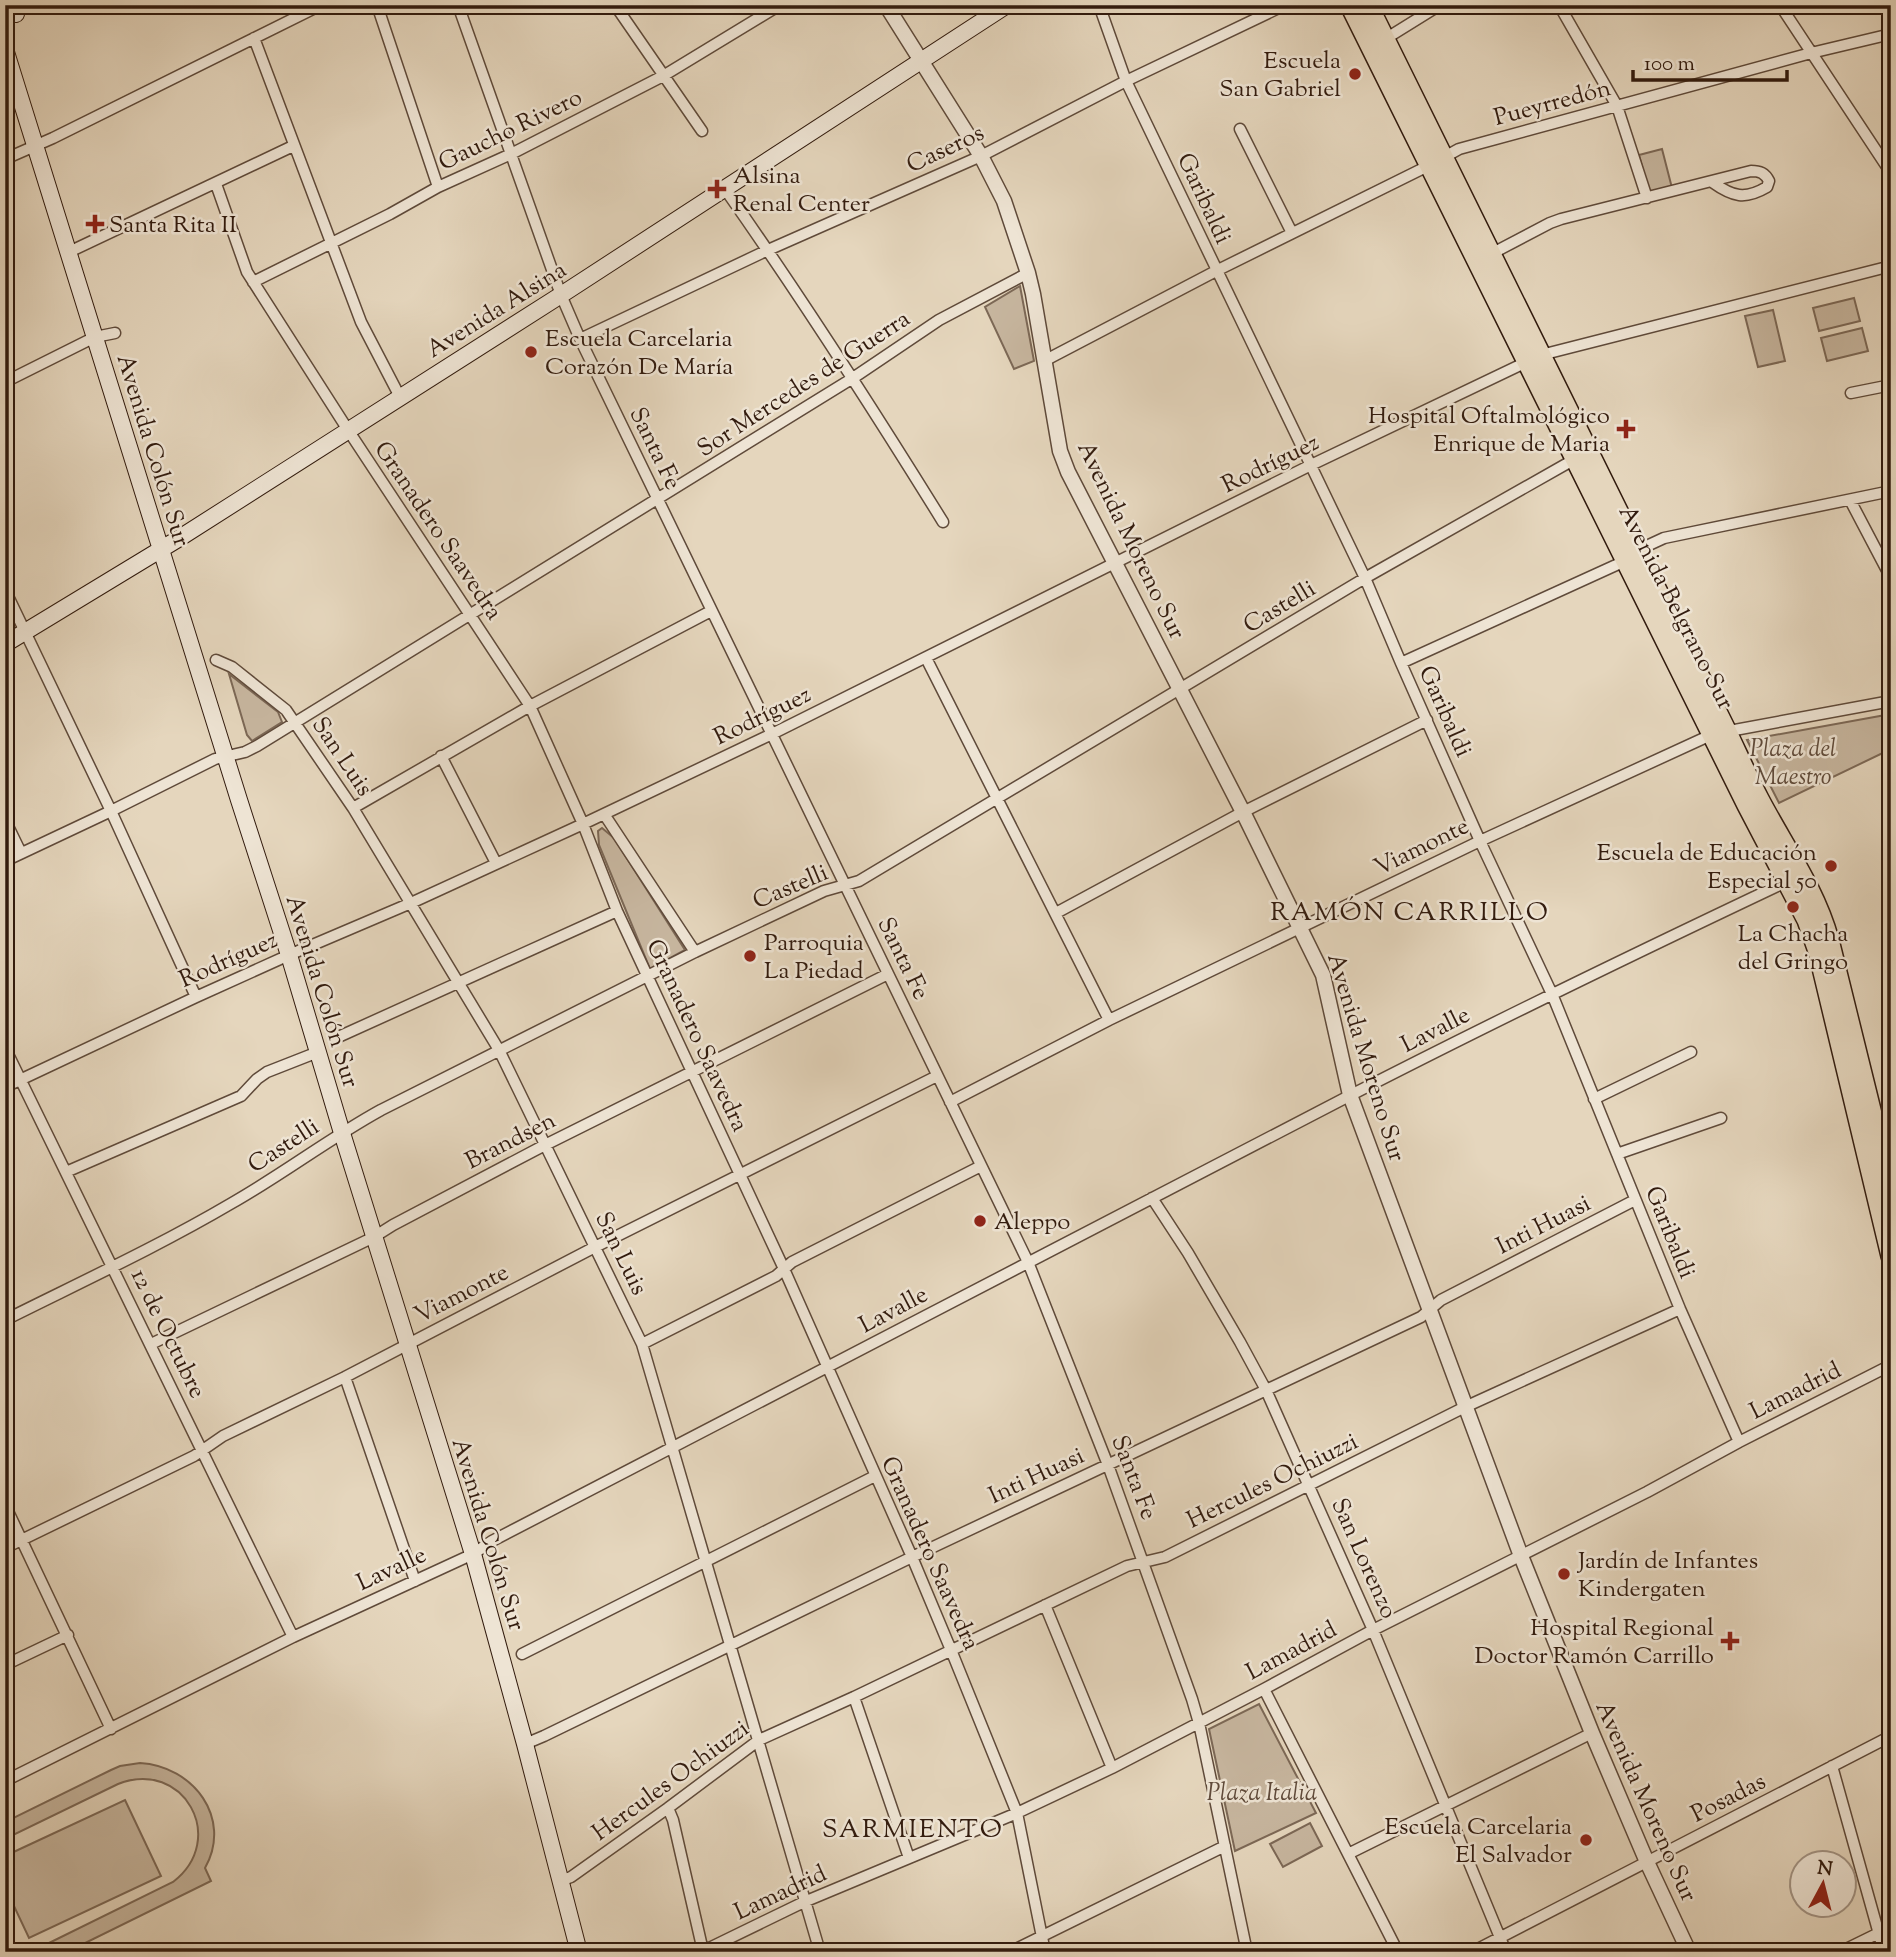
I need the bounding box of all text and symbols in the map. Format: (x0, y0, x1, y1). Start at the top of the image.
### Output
scale bar (1633, 38, 1787, 82)
place label: Escuela San Gabriel (1219, 45, 1341, 107)
text: 100 m (1644, 50, 1695, 80)
marker: Escuela San Gabriel (1347, 66, 1363, 82)
street label: Pueyrredón (1490, 72, 1615, 136)
street label: Gaucho Rivero (433, 81, 588, 180)
street label: Caseros (901, 117, 990, 183)
street label: Garibaldi (1167, 148, 1239, 250)
place label: Alsina Renal Center (733, 160, 870, 222)
marker: Alsina Renal Center (707, 179, 727, 199)
place label: Santa Rita II (109, 209, 237, 243)
marker: Santa Rita II (87, 216, 103, 232)
street label: Avenida Alsina (420, 254, 574, 367)
street label: Sor Mercedes de Guerra (691, 303, 917, 466)
place label: Escuela Carcelaria Corazón De María (545, 323, 733, 385)
marker: Escuela Carcelaria Corazón De María (523, 344, 539, 360)
street label: Avenida Colón Sur (107, 350, 198, 551)
place label: Hospital Oftalmológico Enrique de Maria (1368, 400, 1610, 462)
street label: Santa Fe (620, 402, 689, 496)
marker: Hospital Oftalmológico Enrique de Maria (1616, 419, 1636, 439)
street label: Rodríguez (1216, 427, 1325, 503)
street label: Granadero Saavedra (365, 435, 510, 627)
street label: Avenida Moreno Sur (1068, 436, 1193, 645)
street label: Avenida Belgrano Sur (1609, 500, 1742, 716)
street label: Castelli (1237, 573, 1323, 643)
street label: Garibaldi (1409, 661, 1479, 763)
street label: Rodríguez (708, 679, 817, 755)
street label: San Luis (302, 711, 380, 804)
park label: Plaza del Maestro (1750, 733, 1836, 795)
street label: Viamonte (1369, 810, 1475, 885)
place label: Escuela de Educación Especial 50 (1597, 837, 1817, 899)
street label: Castelli (748, 857, 834, 919)
marker: Escuela de Educación Especial 50 (1823, 858, 1839, 874)
street label: Avenida Colón Sur (276, 891, 367, 1092)
district label: RAMÓN CARRILLO (1270, 895, 1550, 932)
marker: La Chacha del Gringo (1785, 899, 1801, 915)
street label: Santa Fe (868, 912, 937, 1006)
place label: La Chacha del Gringo (1738, 918, 1848, 980)
street label: Rodríguez (174, 924, 283, 998)
place label: Parroquia La Piedad (764, 927, 864, 989)
street label: Granadero Saavedra (637, 934, 756, 1138)
marker: Parroquia La Piedad (742, 948, 758, 964)
street label: Avenida Moreno Sur (1317, 949, 1413, 1166)
street label: Lavalle (1396, 999, 1476, 1063)
street label: Brandsen (460, 1105, 562, 1179)
street label: Castelli (242, 1111, 327, 1182)
street label: Garibaldi (1635, 1181, 1703, 1284)
street label: Inti Huasi (1491, 1187, 1597, 1264)
street label: San Luis (585, 1206, 655, 1301)
place label: Aleppo (994, 1206, 1070, 1240)
marker: Aleppo (972, 1213, 988, 1229)
street label: Viamonte (409, 1257, 515, 1333)
street label: 12 de Octubre (121, 1263, 213, 1404)
street label: Lavalle (854, 1279, 934, 1343)
street label: Lamadrid (1744, 1354, 1848, 1429)
street label: Hercules Ochiuzzi (1181, 1425, 1364, 1538)
street label: Santa Fe (1102, 1431, 1165, 1525)
street label: Avenida Colón Sur (442, 1434, 533, 1635)
street label: Inti Huasi (983, 1440, 1090, 1514)
street label: Granadero Saavedra (871, 1451, 987, 1656)
street label: San Lorenzo (1321, 1493, 1405, 1625)
street label: Lavalle (352, 1539, 432, 1601)
place label: Jardín de Infantes Kindergaten (1576, 1545, 1758, 1607)
marker: Jardín de Infantes Kindergaten (1556, 1566, 1572, 1582)
place label: Hospital Regional Doctor Ramón Carrillo (1475, 1612, 1714, 1674)
street label: Lamadrid (1240, 1613, 1344, 1690)
marker: Hospital Regional Doctor Ramón Carrillo (1720, 1631, 1740, 1651)
street label: Avenida Moreno Sur (1586, 1696, 1705, 1907)
street label: Hercules Ochiuzzi (586, 1713, 757, 1850)
street label: Posadas (1686, 1766, 1772, 1832)
park label: Plaza Italia (1207, 1777, 1317, 1811)
place label: Escuela Carcelaria El Salvador (1385, 1811, 1572, 1873)
district label: SARMIENTO (822, 1812, 1004, 1849)
marker: Escuela Carcelaria El Salvador (1578, 1832, 1594, 1848)
north arrow (1787, 1848, 1857, 1918)
text: N (1816, 1855, 1834, 1884)
street label: Lamadrid (729, 1857, 833, 1930)

